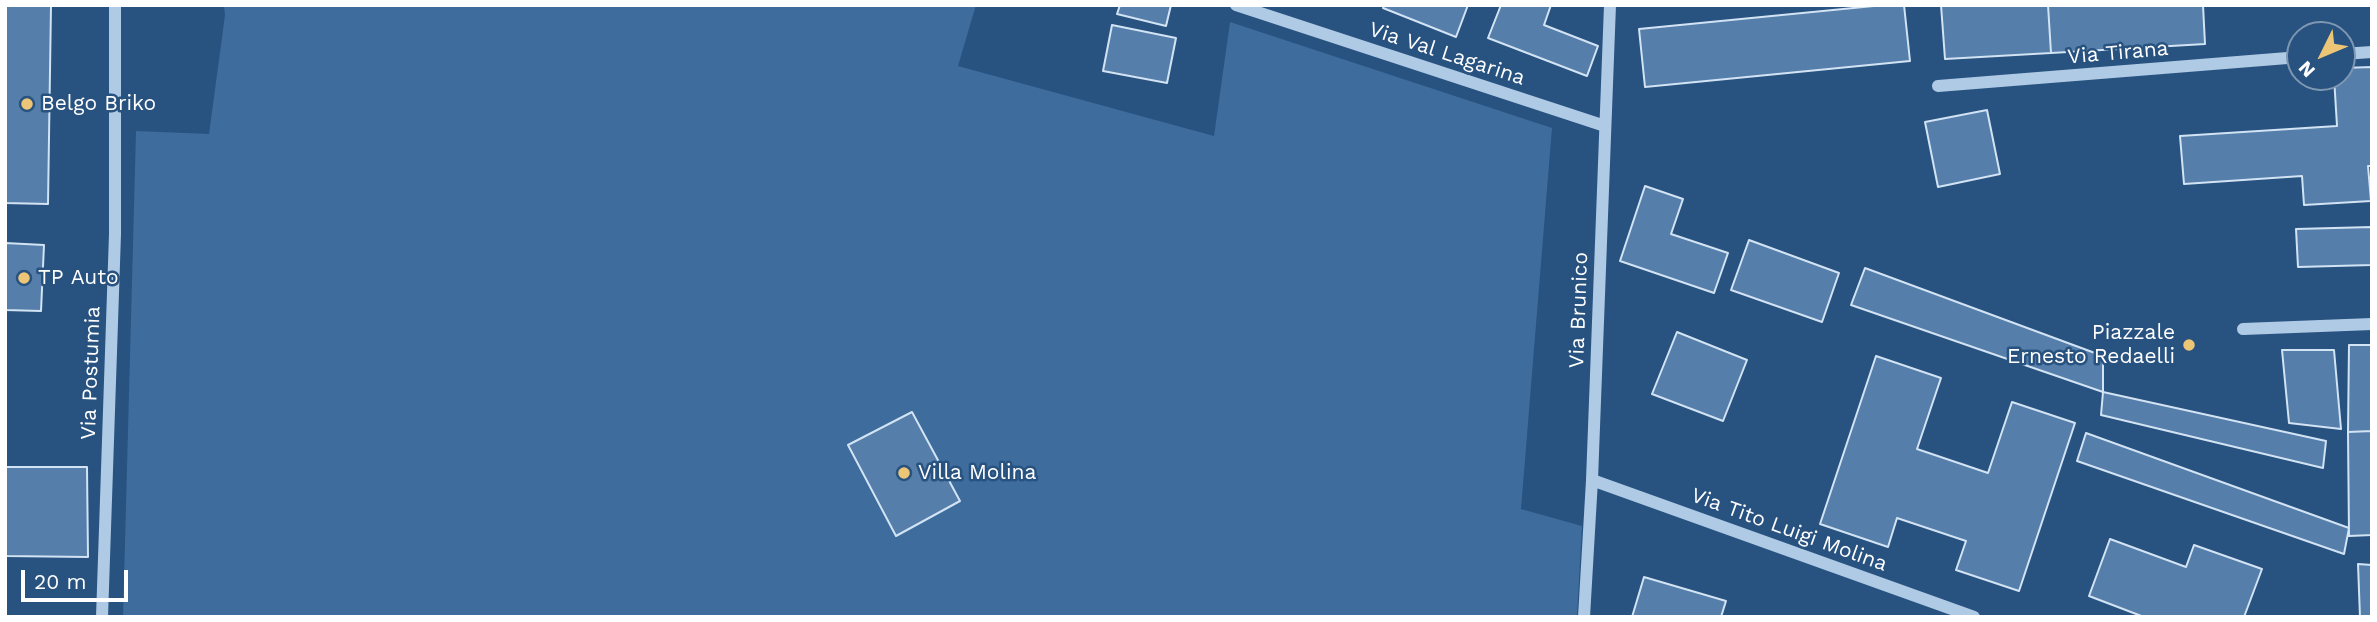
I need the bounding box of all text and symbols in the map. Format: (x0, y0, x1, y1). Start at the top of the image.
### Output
street label: Via Val Lagarina (1366, 17, 1528, 91)
north arrow (2286, 21, 2356, 91)
street label: Via Tirana (2066, 36, 2170, 70)
text: N (2294, 56, 2320, 82)
place label: Belgo Briko (41, 91, 156, 117)
marker: Belgo Briko (19, 96, 35, 112)
street label: Via Brunico (1564, 251, 1594, 369)
place label: TP Auto (38, 265, 119, 291)
marker: TP Auto (16, 270, 32, 286)
street label: Via Postumia (76, 306, 106, 440)
place label: Piazzale Ernesto Redaelli (2007, 320, 2175, 370)
marker: Piazzale Ernesto Redaelli (2181, 337, 2197, 353)
place label: Villa Molina (918, 460, 1036, 486)
marker: Villa Molina (896, 465, 912, 481)
street label: Via Tito Luigi Molina (1688, 483, 1890, 577)
scale bar (24, 556, 131, 600)
text: 20 m (34, 569, 86, 594)

